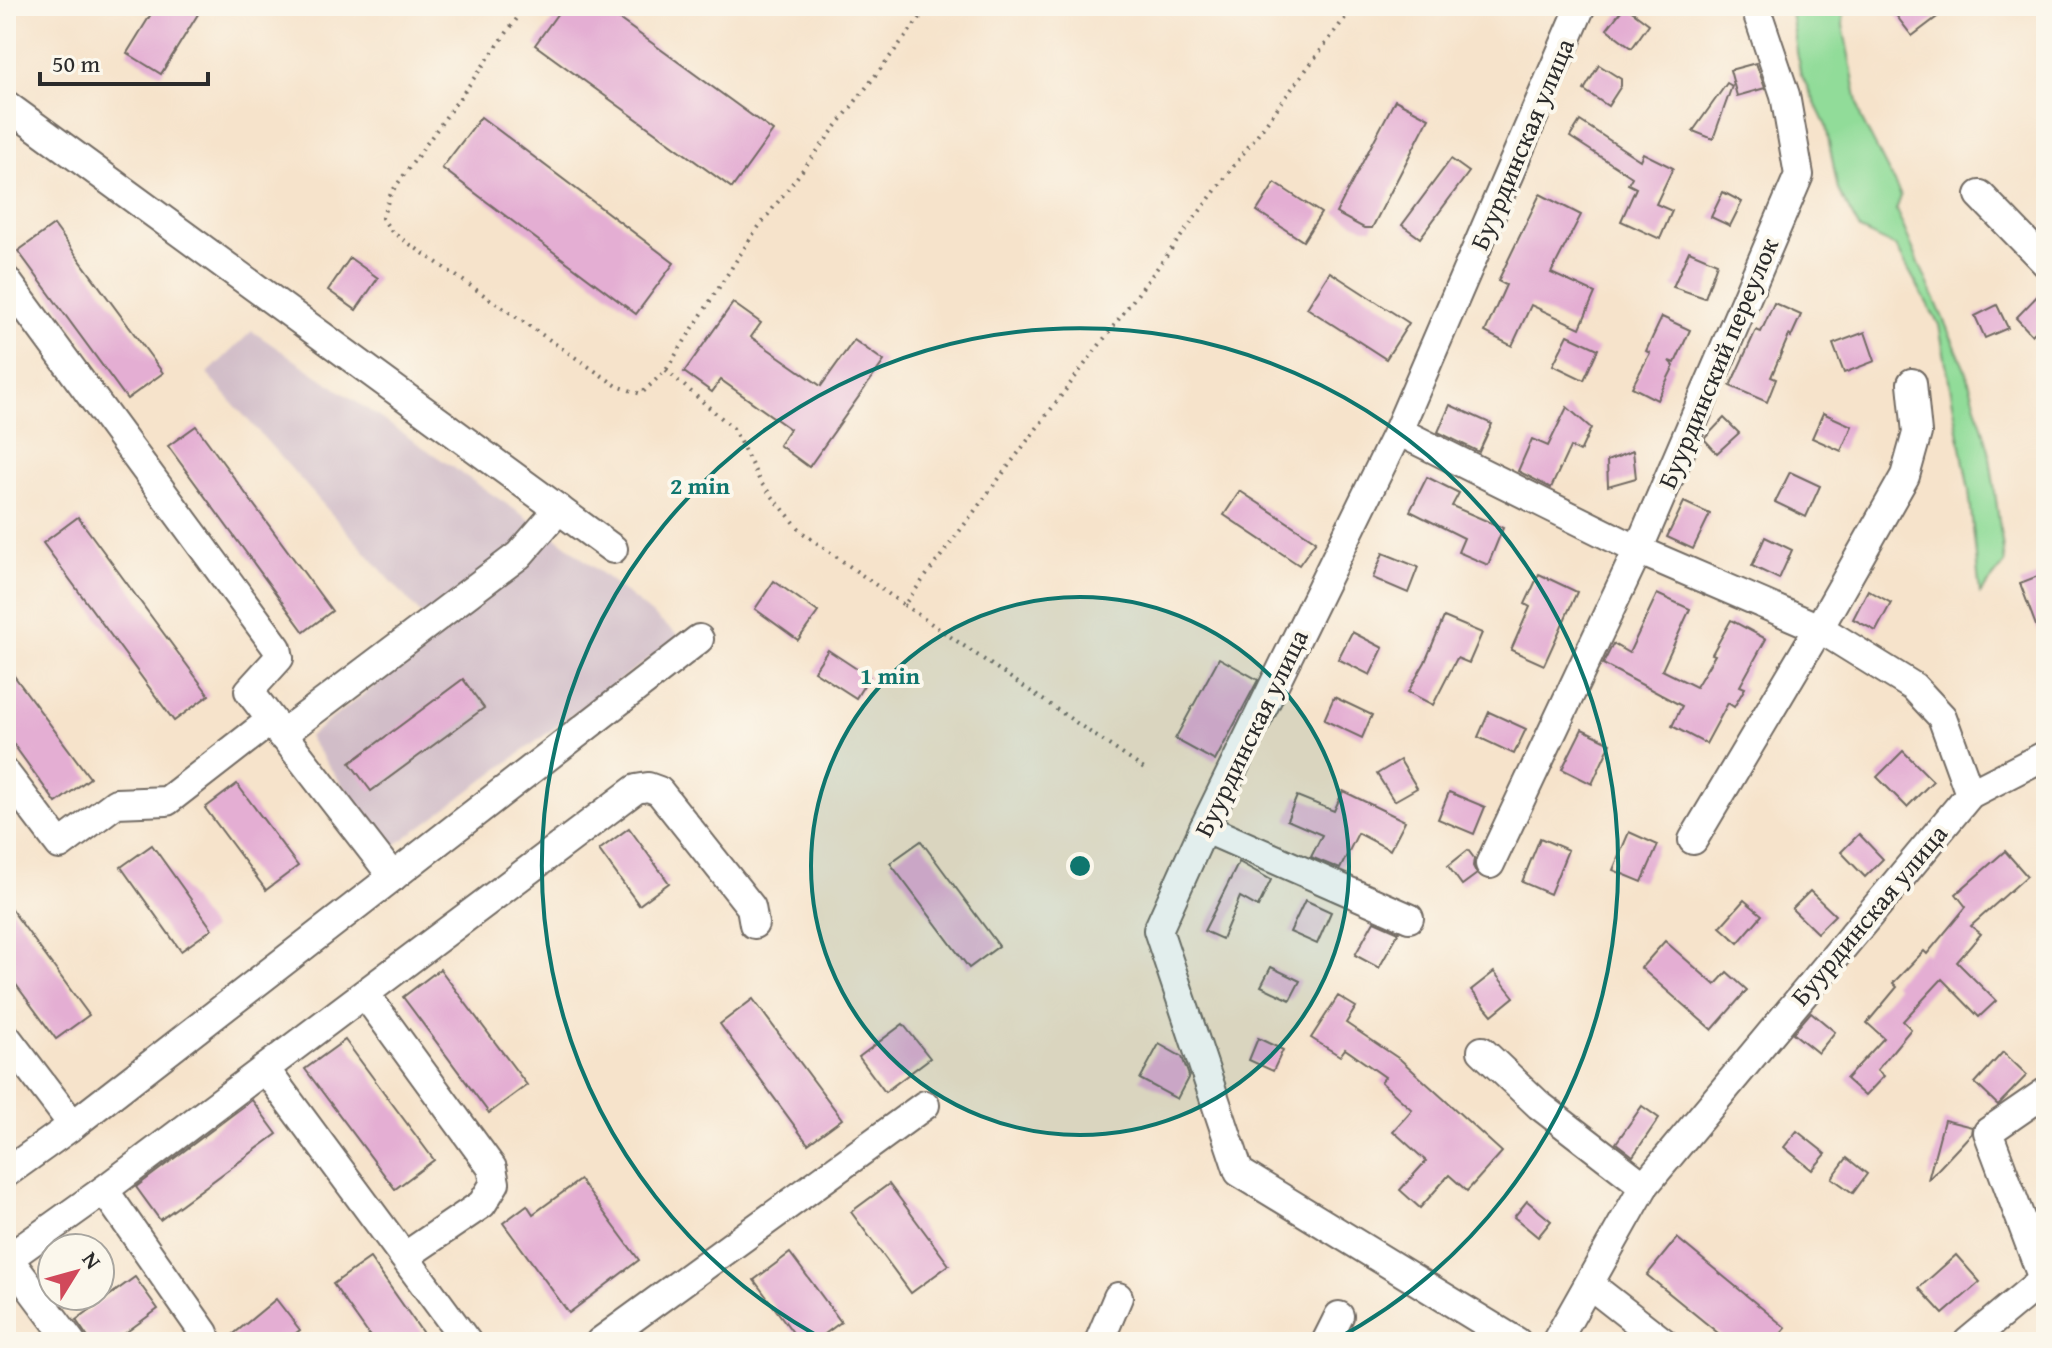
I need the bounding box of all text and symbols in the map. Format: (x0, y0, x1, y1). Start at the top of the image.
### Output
street label: Буурдинская улица (1459, 31, 1584, 256)
scale bar (40, 36, 208, 86)
text: 50 m (52, 46, 100, 81)
street label: Буурдинский переулок (1647, 231, 1788, 494)
text: 2 min (670, 468, 730, 503)
street label: Буурдинская улица (1183, 622, 1318, 843)
text: 1 min (860, 658, 920, 693)
street label: Буурдинская улица (1781, 815, 1957, 1014)
centre of rings (1066, 852, 1094, 880)
north arrow (36, 1232, 116, 1312)
text: N (75, 1244, 109, 1276)

